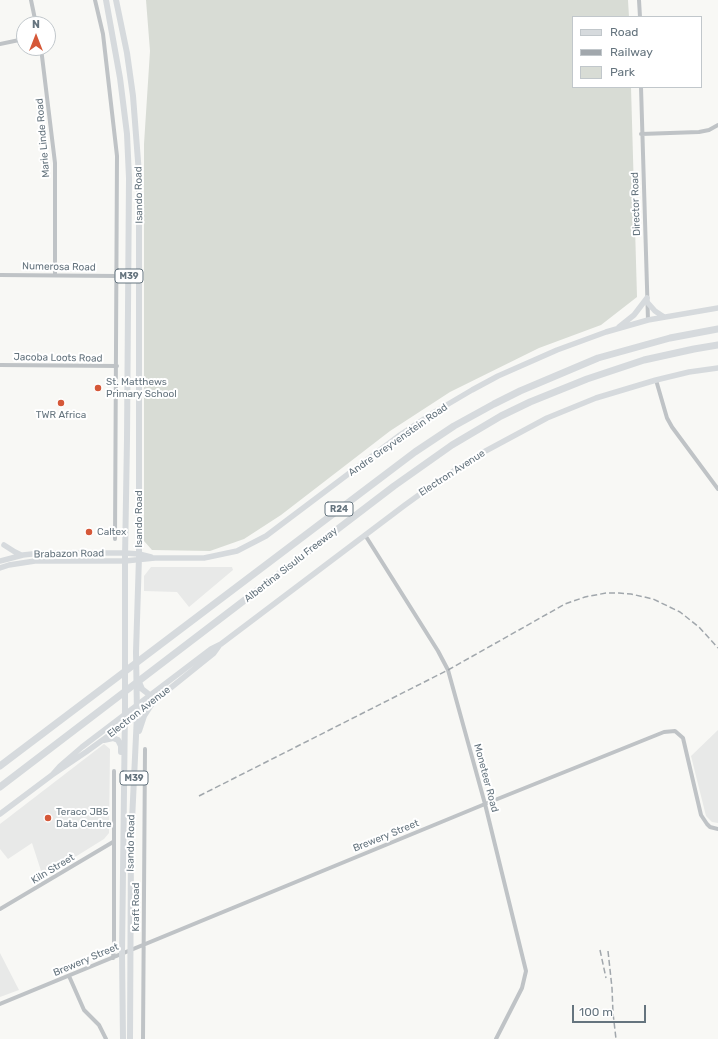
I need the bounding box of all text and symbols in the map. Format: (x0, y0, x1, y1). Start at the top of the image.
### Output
north arrow (16, 16, 56, 56)
legend (572, 16, 702, 88)
text: N (32, 18, 40, 31)
text: Road (610, 25, 638, 39)
text: Railway (610, 45, 653, 59)
text: Park (610, 65, 635, 79)
street label: Marie Linde Road (34, 98, 52, 178)
street label: Isando Road (133, 166, 145, 224)
street label: Director Road (629, 172, 643, 236)
street label: Numerosa Road (22, 260, 96, 274)
road number: M39 (115, 269, 143, 283)
street label: Jacoba Loots Road (13, 351, 103, 365)
place label: St. Matthews Primary School (106, 376, 177, 400)
marker: St. Matthews Primary School (93, 383, 103, 393)
marker: TWR Africa (56, 398, 66, 408)
street label: Andre Greyvenstein Road (346, 401, 450, 479)
place label: TWR Africa (36, 409, 86, 421)
street label: Electron Avenue (417, 447, 487, 499)
street label: Isando Road (133, 490, 145, 548)
road number: R24 (325, 502, 353, 516)
street label: Albertina Sisulu Freeway (242, 525, 340, 605)
place label: Caltex (97, 526, 126, 538)
marker: Caltex (84, 527, 94, 537)
street label: Brabazon Road (34, 547, 104, 561)
street label: Electron Avenue (105, 684, 173, 740)
street label: Moneteer Road (471, 742, 501, 814)
road number: M39 (120, 771, 148, 785)
place label: Teraco JB5 Data Centre (56, 806, 112, 830)
marker: Teraco JB5 Data Centre (43, 813, 53, 823)
street label: Isando Road (125, 814, 137, 872)
street label: Brewery Street (351, 817, 421, 855)
street label: Kiln Street (29, 851, 77, 887)
street label: Kraft Road (130, 882, 142, 932)
street label: Brewery Street (51, 941, 121, 979)
scale bar (574, 997, 648, 1023)
text: 100 m (579, 1005, 613, 1019)

